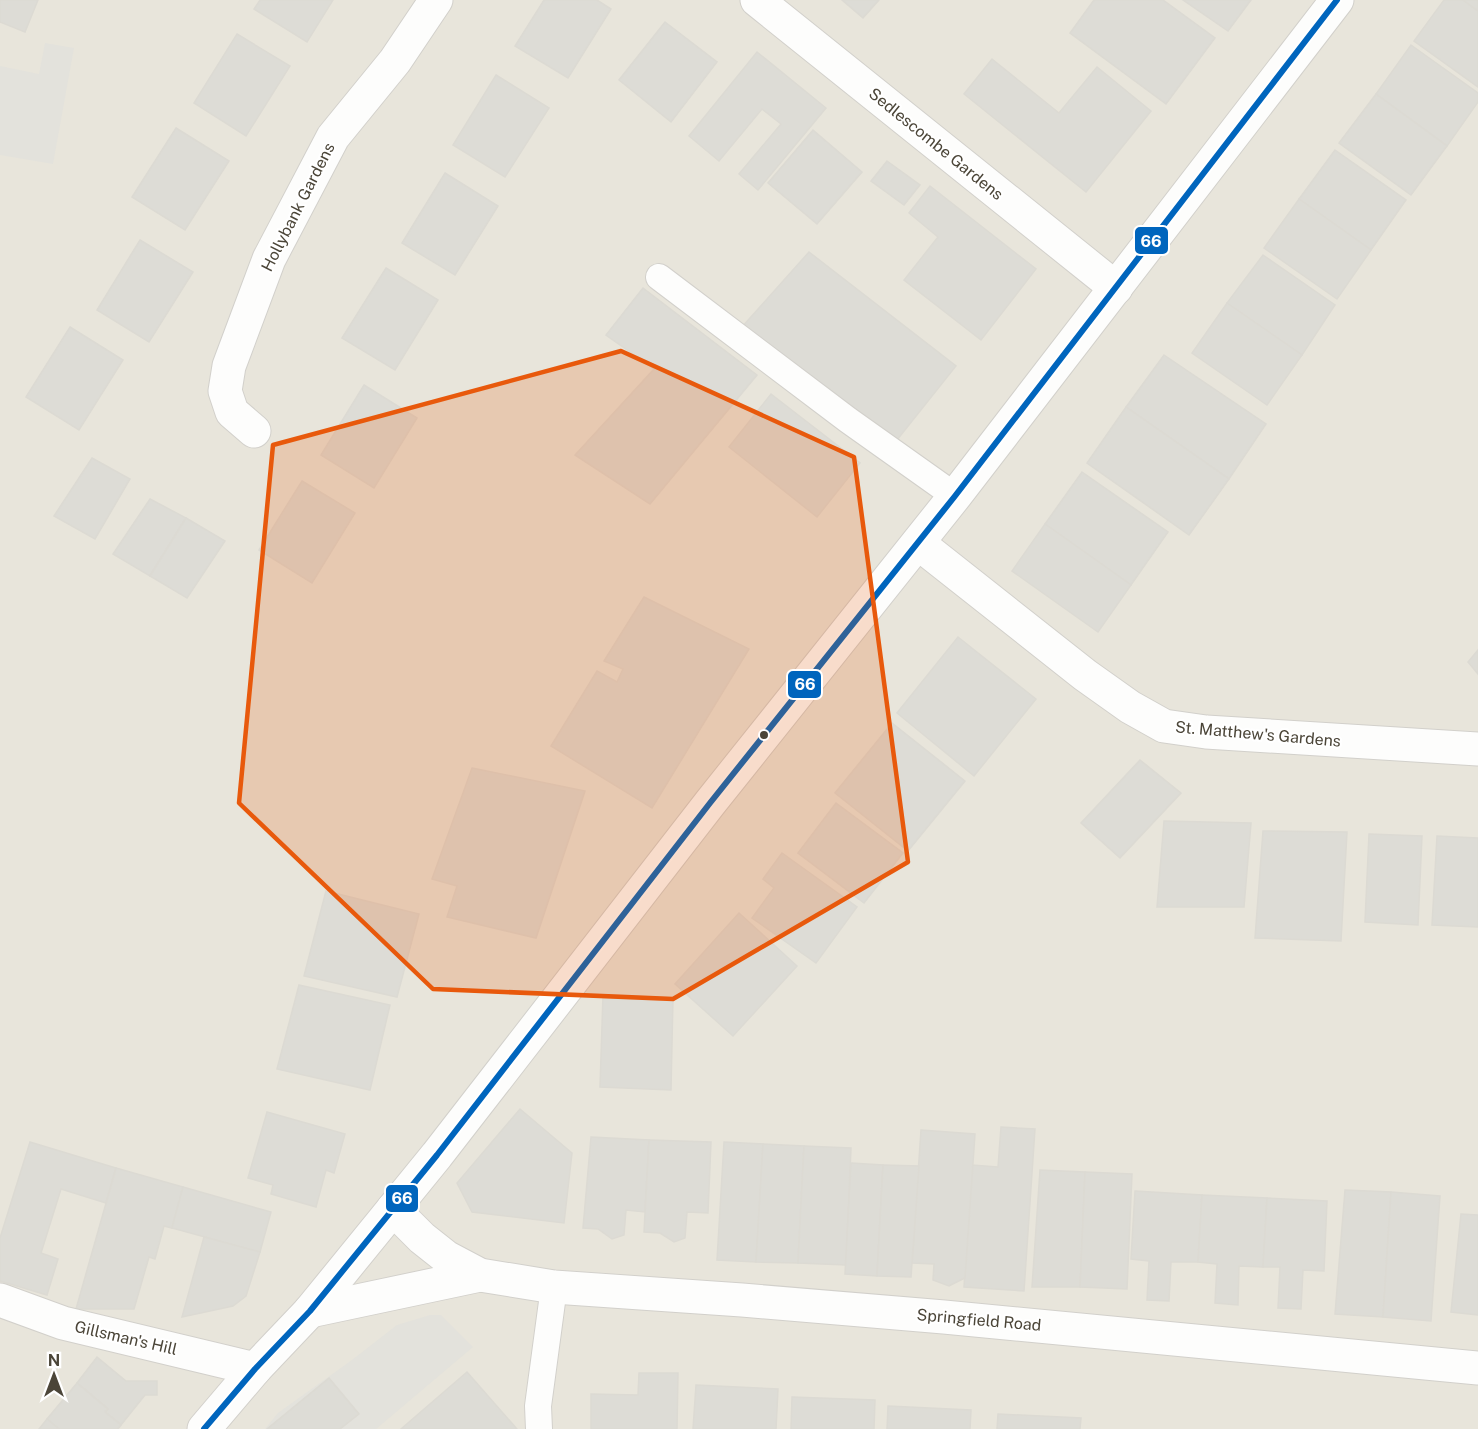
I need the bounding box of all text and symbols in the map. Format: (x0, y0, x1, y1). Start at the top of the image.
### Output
street label: Sedlescombe Gardens (865, 84, 1007, 204)
street label: Hollybank Gardens (257, 139, 339, 275)
line badge: 66 (1134, 226, 1169, 255)
text: 66 (1140, 232, 1162, 251)
line badge: 66 (787, 670, 822, 699)
text: 66 (794, 675, 816, 694)
street label: St. Matthew's Gardens (1174, 717, 1342, 751)
unlabelled marker (758, 729, 770, 741)
line badge: 66 (385, 1184, 419, 1213)
text: 66 (391, 1189, 413, 1208)
street label: Springfield Road (916, 1305, 1042, 1335)
street label: Gillsman's Hill (73, 1317, 179, 1359)
north arrow (24, 1345, 84, 1405)
text: N (48, 1351, 60, 1370)

